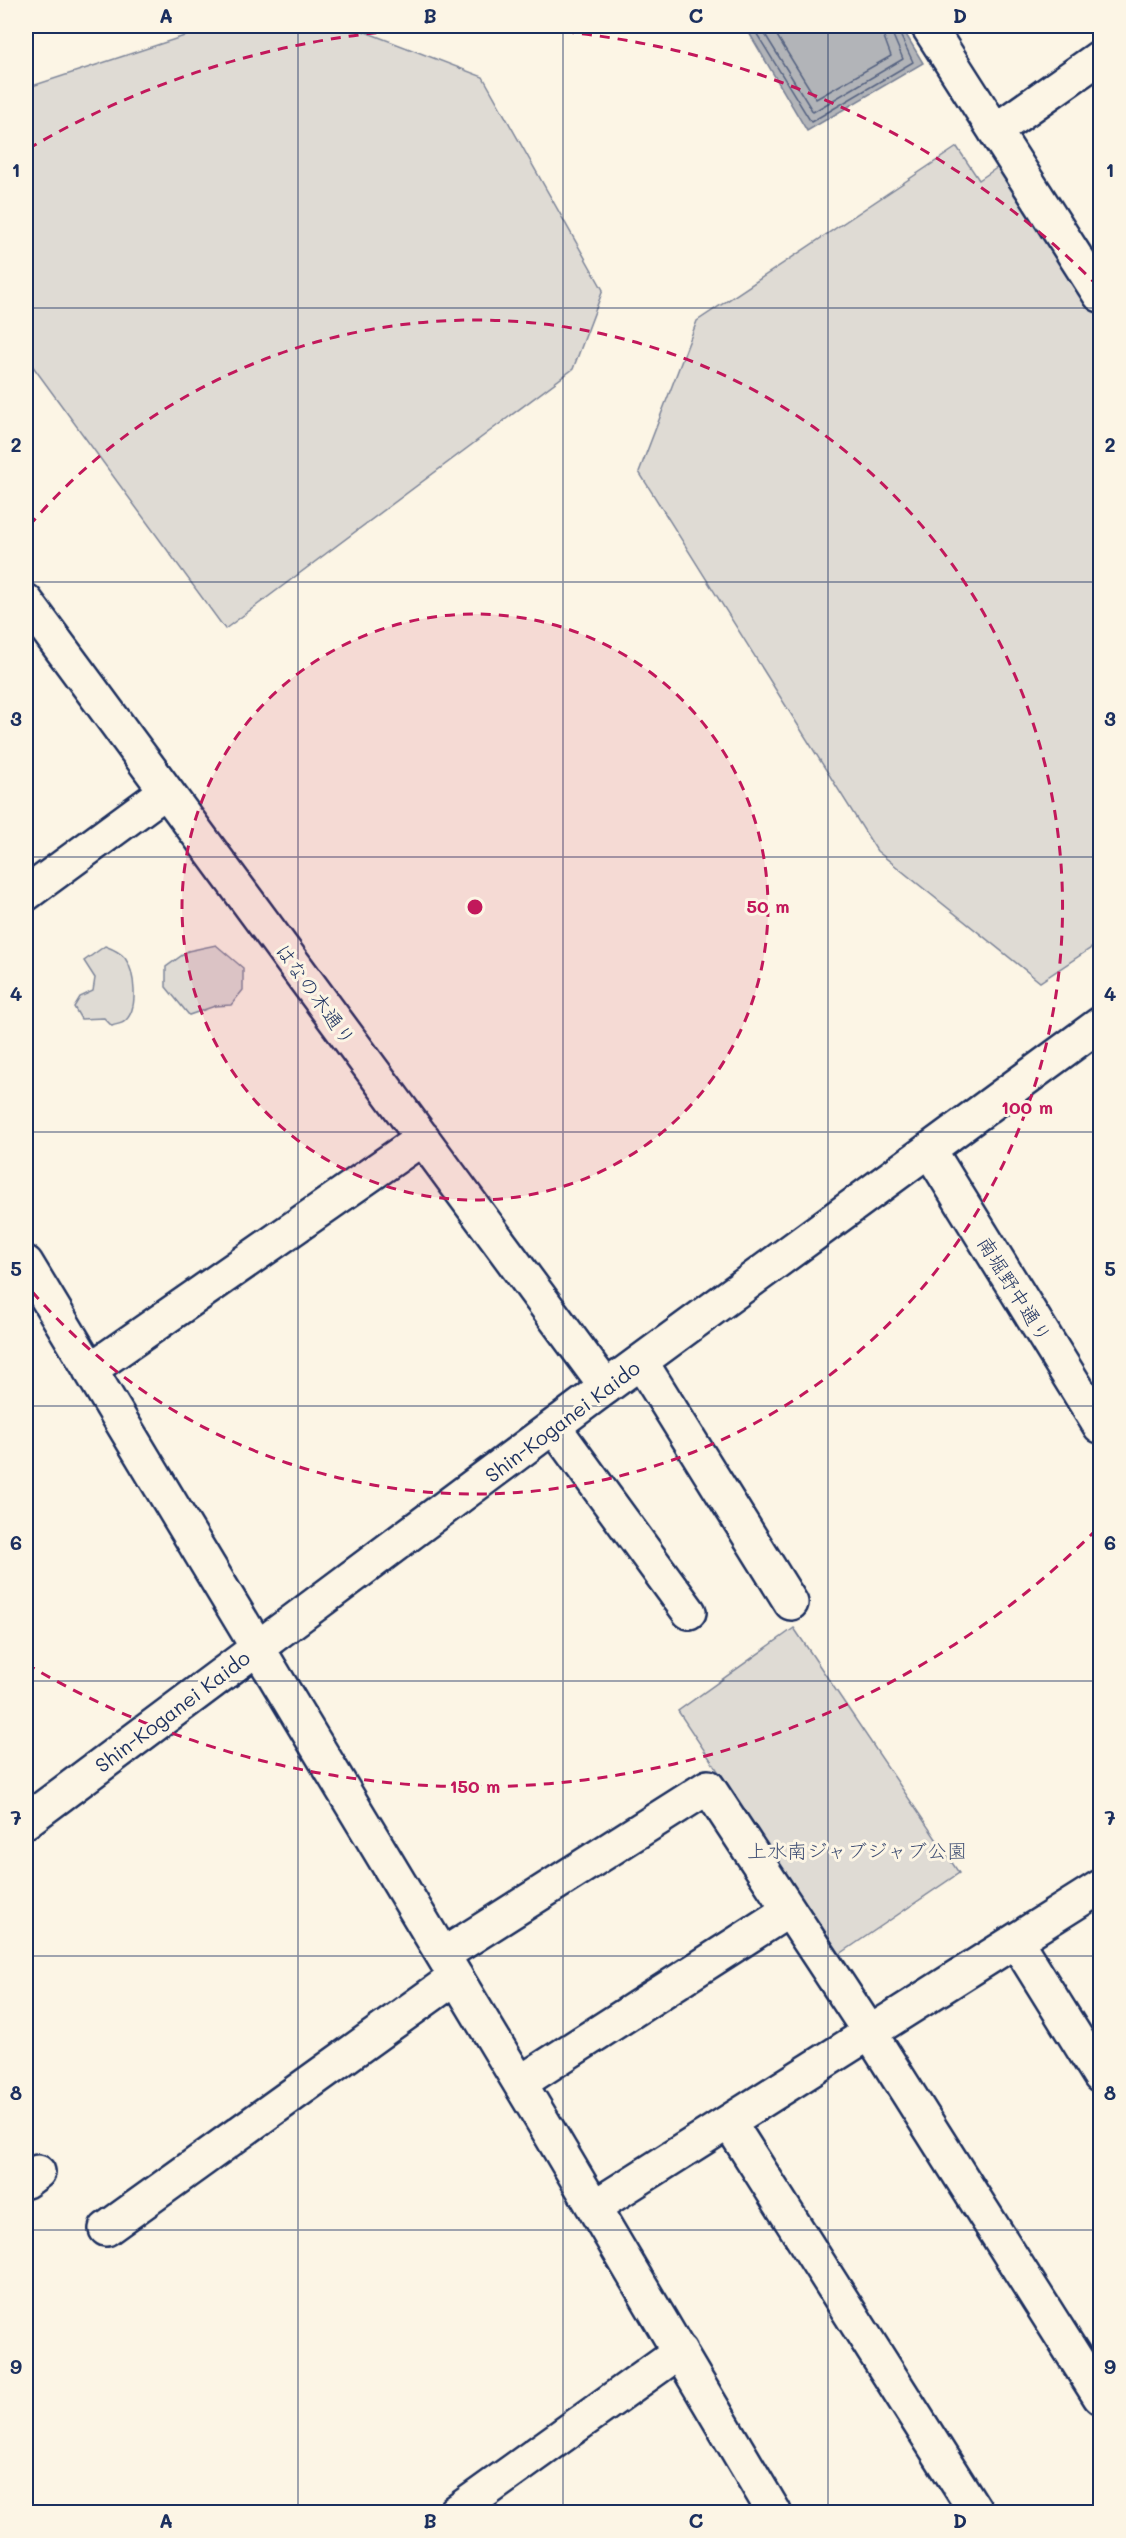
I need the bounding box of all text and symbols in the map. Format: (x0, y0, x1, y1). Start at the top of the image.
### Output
text: A (159, 2, 173, 28)
text: B (423, 2, 437, 28)
text: C (689, 2, 704, 28)
text: D (953, 2, 967, 28)
text: 1 (12, 156, 20, 182)
text: 1 (1106, 156, 1114, 182)
text: 2 (10, 431, 22, 457)
text: 2 (1104, 431, 1116, 457)
text: 3 (10, 705, 22, 731)
text: 3 (1104, 705, 1116, 731)
text: 50 m (747, 894, 789, 918)
centre of rings (465, 897, 485, 917)
street label: はなの木通り (270, 938, 362, 1050)
text: 4 (10, 980, 23, 1006)
text: 4 (1104, 980, 1117, 1006)
text: 100 m (1001, 1095, 1053, 1119)
street label: 南堀野中通り (972, 1231, 1058, 1347)
text: 5 (10, 1255, 22, 1281)
text: 5 (1104, 1255, 1116, 1281)
street label: Shin-Koganei Kaido (479, 1354, 645, 1488)
text: 6 (10, 1529, 22, 1555)
text: 6 (1104, 1529, 1116, 1555)
street label: Shin-Koganei Kaido (89, 1644, 255, 1778)
text: 150 m (450, 1774, 500, 1798)
text: 7 (10, 1804, 22, 1830)
text: 7 (1104, 1804, 1116, 1830)
park label: 上水南ジャブジャブ公園 (747, 1837, 967, 1863)
text: 8 (10, 2079, 22, 2105)
text: 8 (1104, 2079, 1116, 2105)
text: 9 (10, 2353, 22, 2379)
text: 9 (1104, 2353, 1116, 2379)
text: A (159, 2507, 173, 2533)
text: B (423, 2507, 437, 2533)
text: C (689, 2507, 704, 2533)
text: D (953, 2507, 967, 2533)

